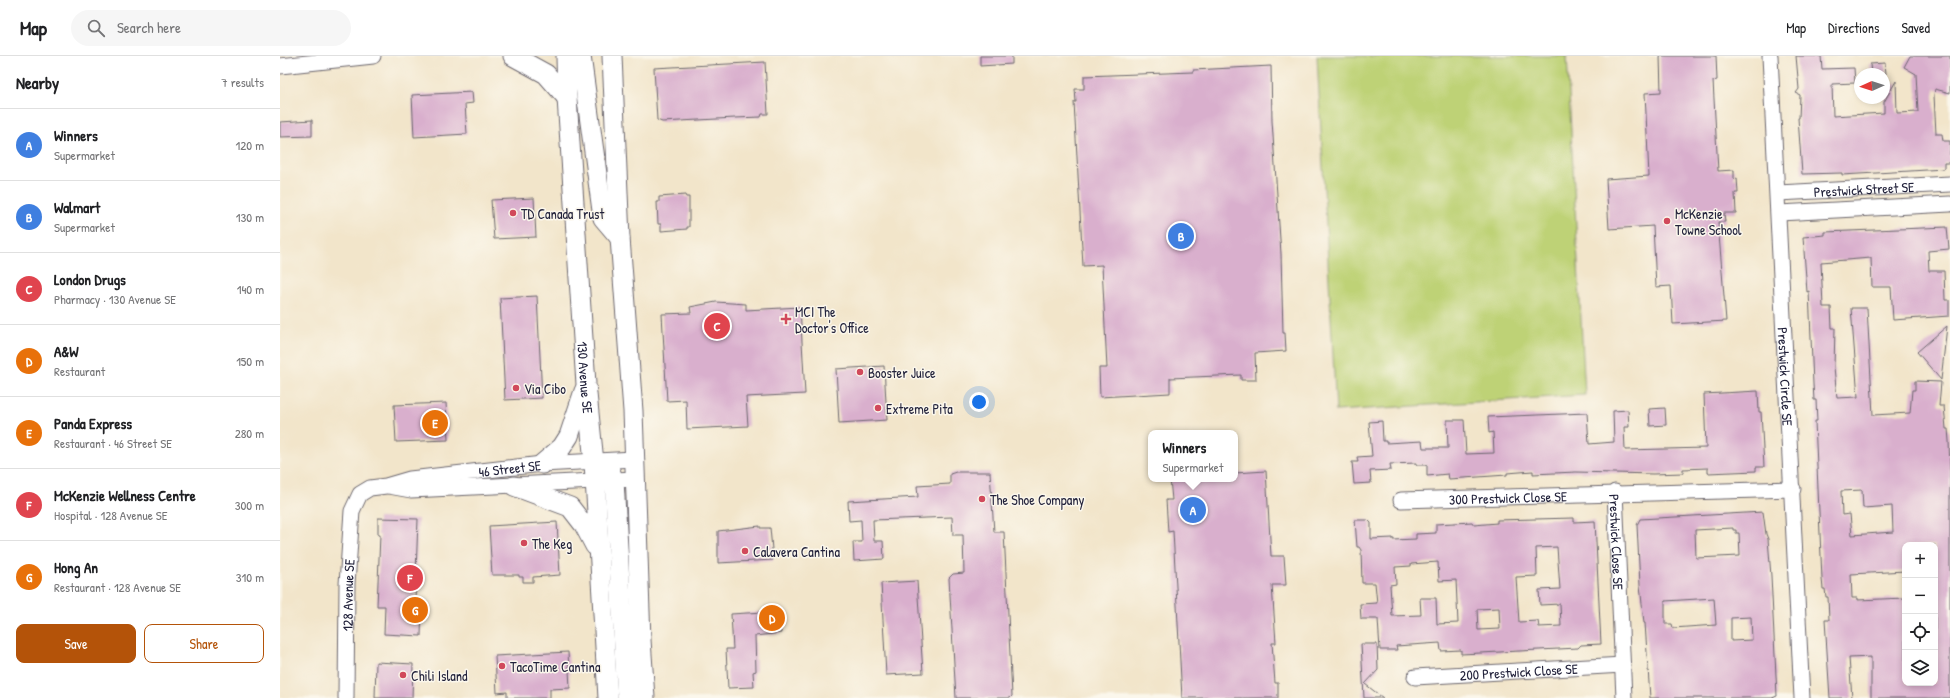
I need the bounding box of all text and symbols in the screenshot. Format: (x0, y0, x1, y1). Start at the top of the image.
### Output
search box (71, 10, 351, 46)
text: Map (20, 15, 47, 41)
icon: search (85, 17, 107, 39)
text: Search here (117, 17, 181, 38)
text: Map (1786, 18, 1806, 37)
text: Directions (1828, 18, 1879, 37)
text: Saved (1901, 18, 1930, 37)
north arrow (1854, 68, 1890, 104)
text: Nearby (16, 71, 59, 94)
text: 7 results (221, 73, 264, 91)
text: Winners (54, 125, 98, 146)
text: A (26, 136, 32, 154)
text: 120 m (236, 136, 264, 154)
text: Supermarket (54, 146, 115, 164)
street label: Prestwick Street SE (1813, 176, 1915, 201)
text: Walmart (54, 197, 100, 218)
place label: TD Canada Trust (521, 204, 604, 223)
place label: McKenzie Towne School (1675, 204, 1742, 239)
text: B (26, 208, 32, 226)
text: 130 m (236, 208, 264, 226)
marker: TD Canada Trust (508, 208, 518, 218)
marker: McKenzie Towne School (1662, 216, 1672, 226)
text: Supermarket (54, 218, 115, 236)
pin: B (1168, 221, 1194, 251)
text: London Drugs (54, 269, 126, 290)
text: C (25, 280, 33, 298)
text: 140 m (237, 280, 264, 298)
text: Pharmacy · 130 Avenue SE (54, 290, 176, 308)
place label: MCI The Doctor's Office (795, 302, 869, 337)
pin: C (704, 311, 730, 341)
marker: MCI The Doctor's Office (780, 313, 792, 325)
street label: Prestwick Circle SE (1774, 327, 1798, 426)
text: A&W (54, 341, 79, 362)
street label: 130 Avenue SE (574, 341, 598, 414)
text: D (26, 352, 32, 370)
text: 150 m (236, 352, 264, 370)
text: Restaurant (54, 362, 105, 380)
place label: Booster Juice (868, 363, 936, 382)
marker: Booster Juice (855, 367, 865, 377)
place label: Via Cibo (524, 379, 566, 398)
marker: Via Cibo (511, 383, 521, 393)
your location (969, 392, 989, 412)
place label: Extreme Pita (886, 399, 953, 418)
marker: Extreme Pita (873, 403, 883, 413)
pin: E (422, 408, 448, 438)
text: Panda Express (54, 413, 132, 434)
text: E (26, 424, 32, 442)
text: 280 m (235, 424, 264, 442)
popup (1148, 430, 1238, 482)
text: Restaurant · 46 Street SE (54, 434, 172, 452)
text: Winners (1163, 437, 1206, 458)
street label: 46 Street SE (477, 455, 542, 481)
text: Supermarket (1163, 458, 1223, 476)
text: McKenzie Wellness Centre (54, 485, 196, 506)
street label: 300 Prestwick Close SE (1449, 486, 1567, 508)
place label: The Shoe Company (990, 490, 1085, 510)
marker: The Shoe Company (977, 494, 987, 504)
street label: Prestwick Close SE (1606, 494, 1629, 590)
pin: A (1180, 495, 1206, 525)
text: F (27, 496, 31, 514)
text: 300 m (235, 496, 264, 514)
text: Hospital · 128 Avenue SE (54, 506, 168, 524)
place label: The Keg (532, 534, 572, 554)
marker: The Keg (519, 538, 529, 548)
place label: Calavera Cantina (753, 542, 840, 561)
map controls (1902, 542, 1938, 686)
button: + (1902, 542, 1938, 578)
marker: Calavera Cantina (740, 546, 750, 556)
text: Hong An (54, 557, 98, 578)
street label: 128 Avenue SE (337, 558, 358, 631)
pin: F (397, 563, 423, 593)
text: G (26, 568, 32, 586)
text: 310 m (236, 568, 264, 586)
text: Restaurant · 128 Avenue SE (54, 578, 181, 596)
button: − (1902, 578, 1938, 614)
pin: G (402, 595, 428, 625)
pin: D (759, 603, 785, 633)
button: locate (1902, 614, 1938, 650)
button: Save (16, 624, 136, 663)
button: Share (144, 624, 264, 663)
button: layers (1902, 650, 1938, 686)
place label: TacoTime Cantina (510, 657, 601, 676)
street label: 200 Prestwick Close SE (1459, 658, 1578, 684)
marker: TacoTime Cantina (497, 661, 507, 671)
place label: Chili Island (411, 666, 468, 685)
marker: Chili Island (398, 670, 408, 680)

